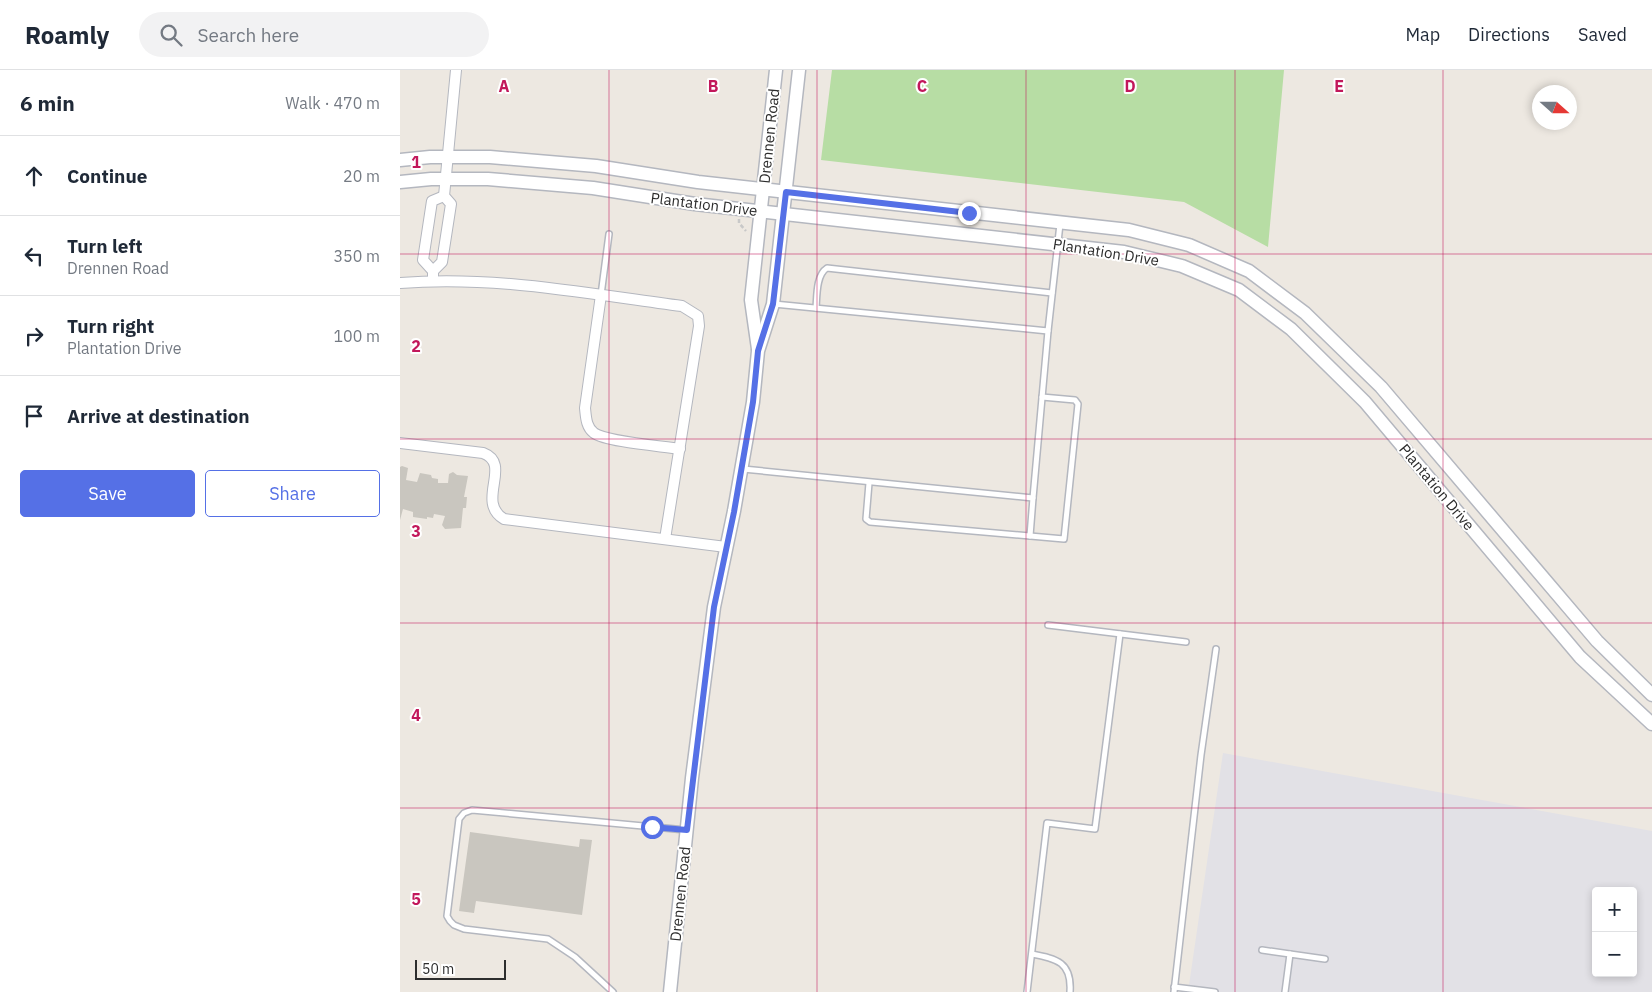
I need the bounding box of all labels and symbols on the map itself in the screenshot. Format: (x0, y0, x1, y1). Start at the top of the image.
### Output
text: A (499, 76, 510, 96)
text: B (708, 76, 719, 96)
text: C (917, 76, 927, 96)
text: D (1124, 76, 1136, 96)
text: E (1334, 76, 1344, 96)
north arrow (1532, 85, 1577, 130)
street label: Drennen Road (755, 87, 783, 185)
text: 1 (411, 152, 421, 172)
street label: Plantation Drive (650, 188, 758, 220)
route end (958, 202, 981, 225)
street label: Plantation Drive (1052, 234, 1160, 270)
text: 2 (411, 336, 421, 356)
street label: Plantation Drive (1395, 440, 1479, 534)
text: 3 (411, 521, 421, 541)
text: 4 (411, 705, 421, 725)
route start (641, 816, 664, 839)
street label: Drennen Road (666, 845, 694, 943)
text: 5 (411, 889, 421, 909)
scale bar (415, 957, 506, 980)

